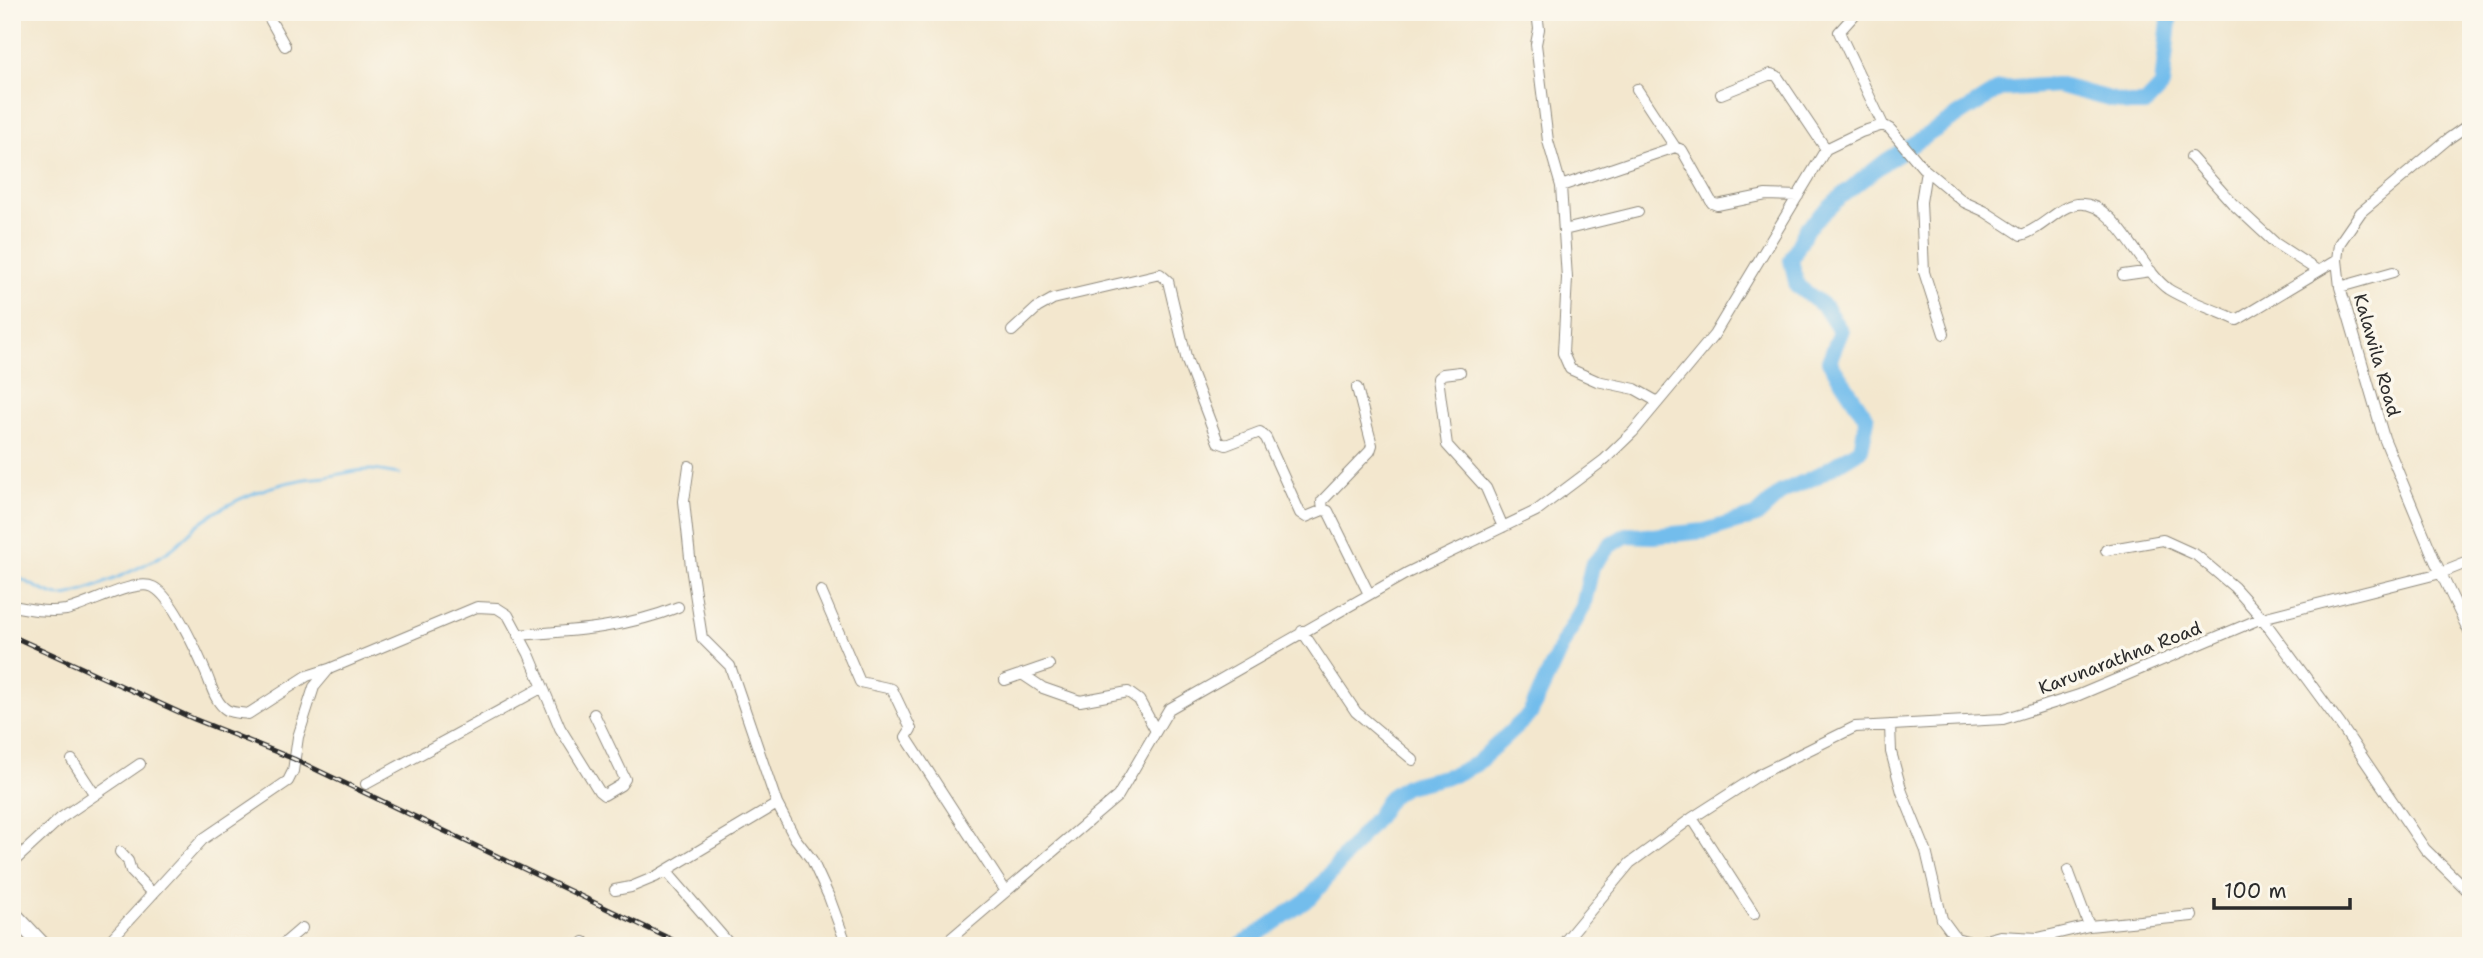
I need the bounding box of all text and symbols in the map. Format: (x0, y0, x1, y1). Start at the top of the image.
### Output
street label: Kalawila Road (2348, 291, 2406, 419)
street label: Karunarathna Road (2035, 616, 2205, 700)
scale bar (2214, 867, 2350, 911)
text: 100 m (2224, 877, 2287, 905)

